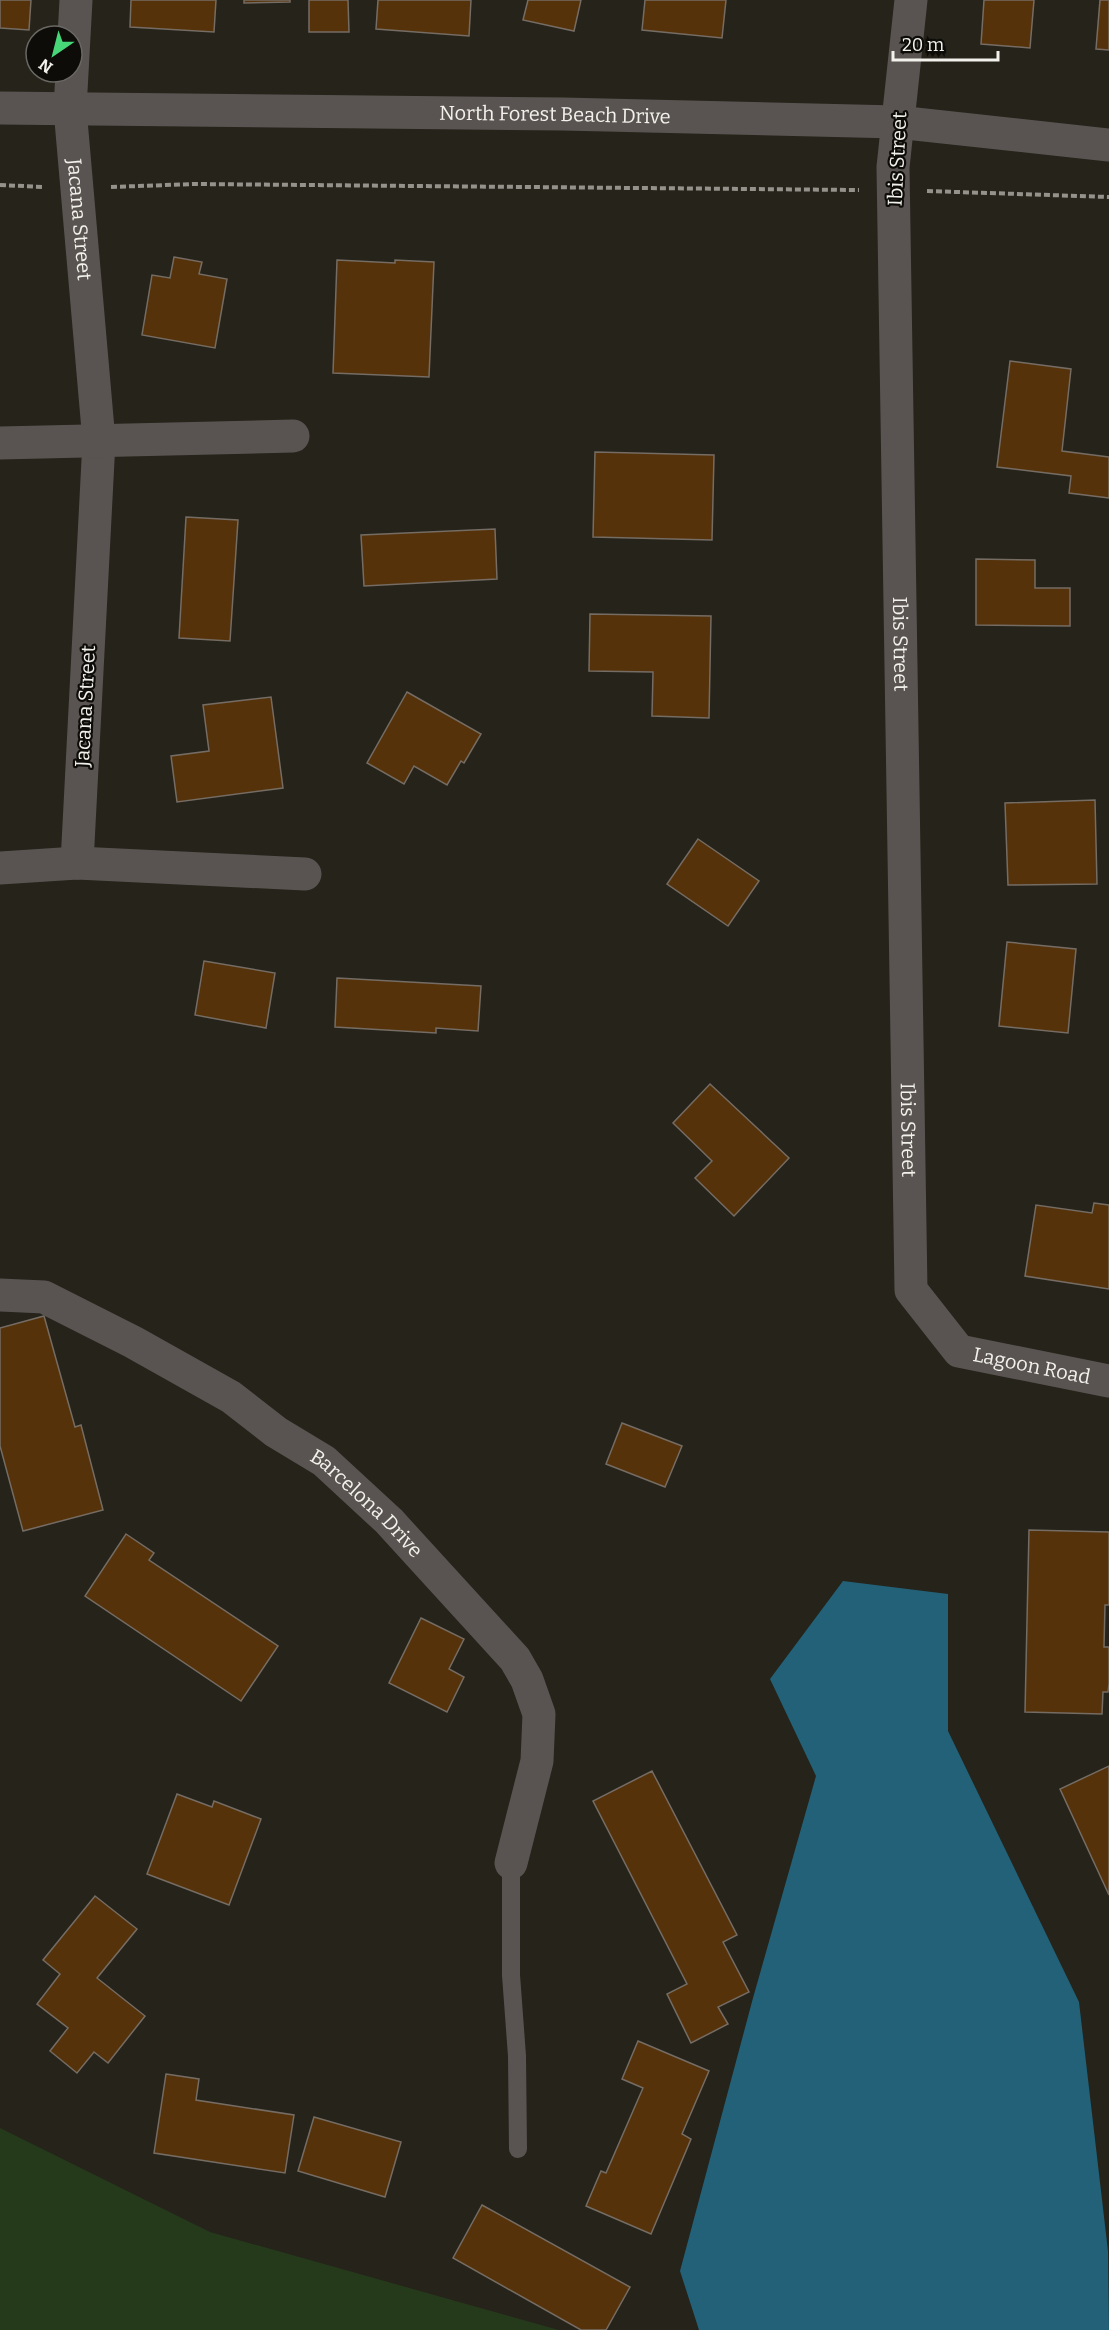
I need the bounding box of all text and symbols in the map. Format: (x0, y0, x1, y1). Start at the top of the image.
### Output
north arrow (24, 24, 84, 84)
scale bar (893, 24, 998, 62)
text: 20 m (902, 34, 944, 56)
text: N (35, 55, 56, 77)
street label: North Forest Beach Drive (439, 101, 671, 129)
street label: Ibis Street (883, 111, 911, 207)
street label: Jacana Street (62, 157, 97, 281)
street label: Ibis Street (888, 596, 913, 692)
street label: Jacana Street (70, 644, 100, 769)
street label: Ibis Street (896, 1082, 921, 1177)
street label: Lagoon Road (971, 1342, 1093, 1389)
street label: Barcelona Drive (306, 1444, 428, 1562)

